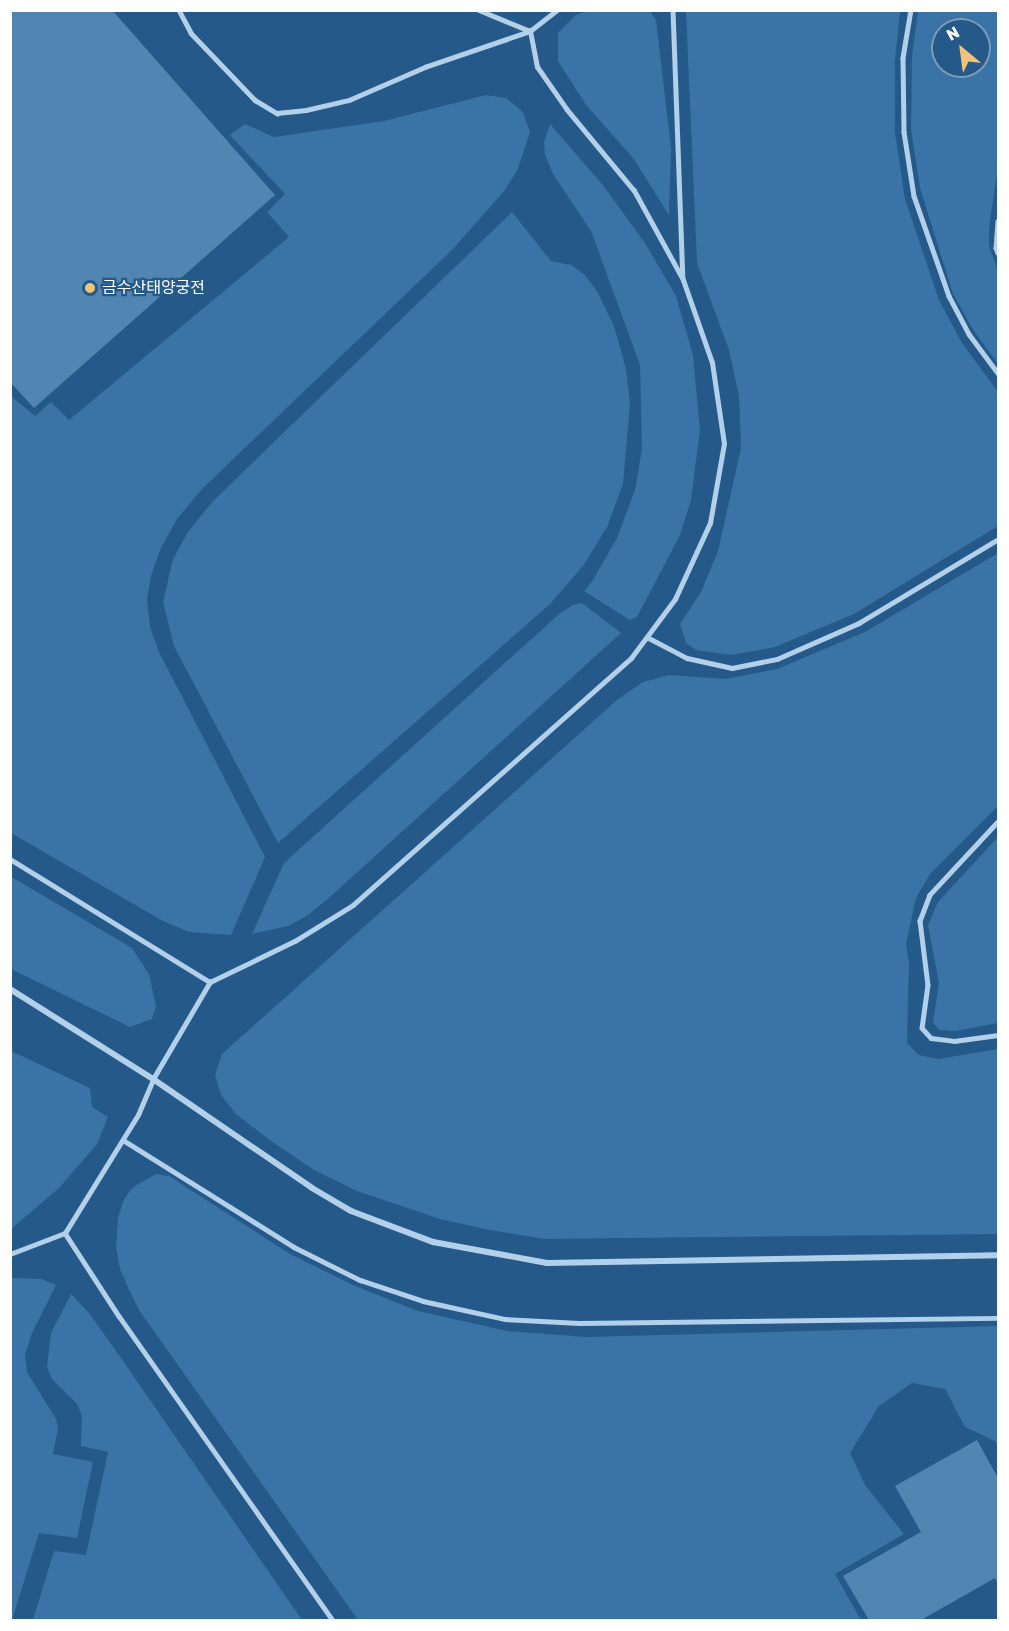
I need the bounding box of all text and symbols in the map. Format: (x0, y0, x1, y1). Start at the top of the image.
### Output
north arrow (931, 18, 991, 78)
text: N (943, 22, 963, 45)
place label: 금수산태양궁전 (102, 278, 205, 298)
marker: 금수산태양궁전 (83, 281, 97, 295)

